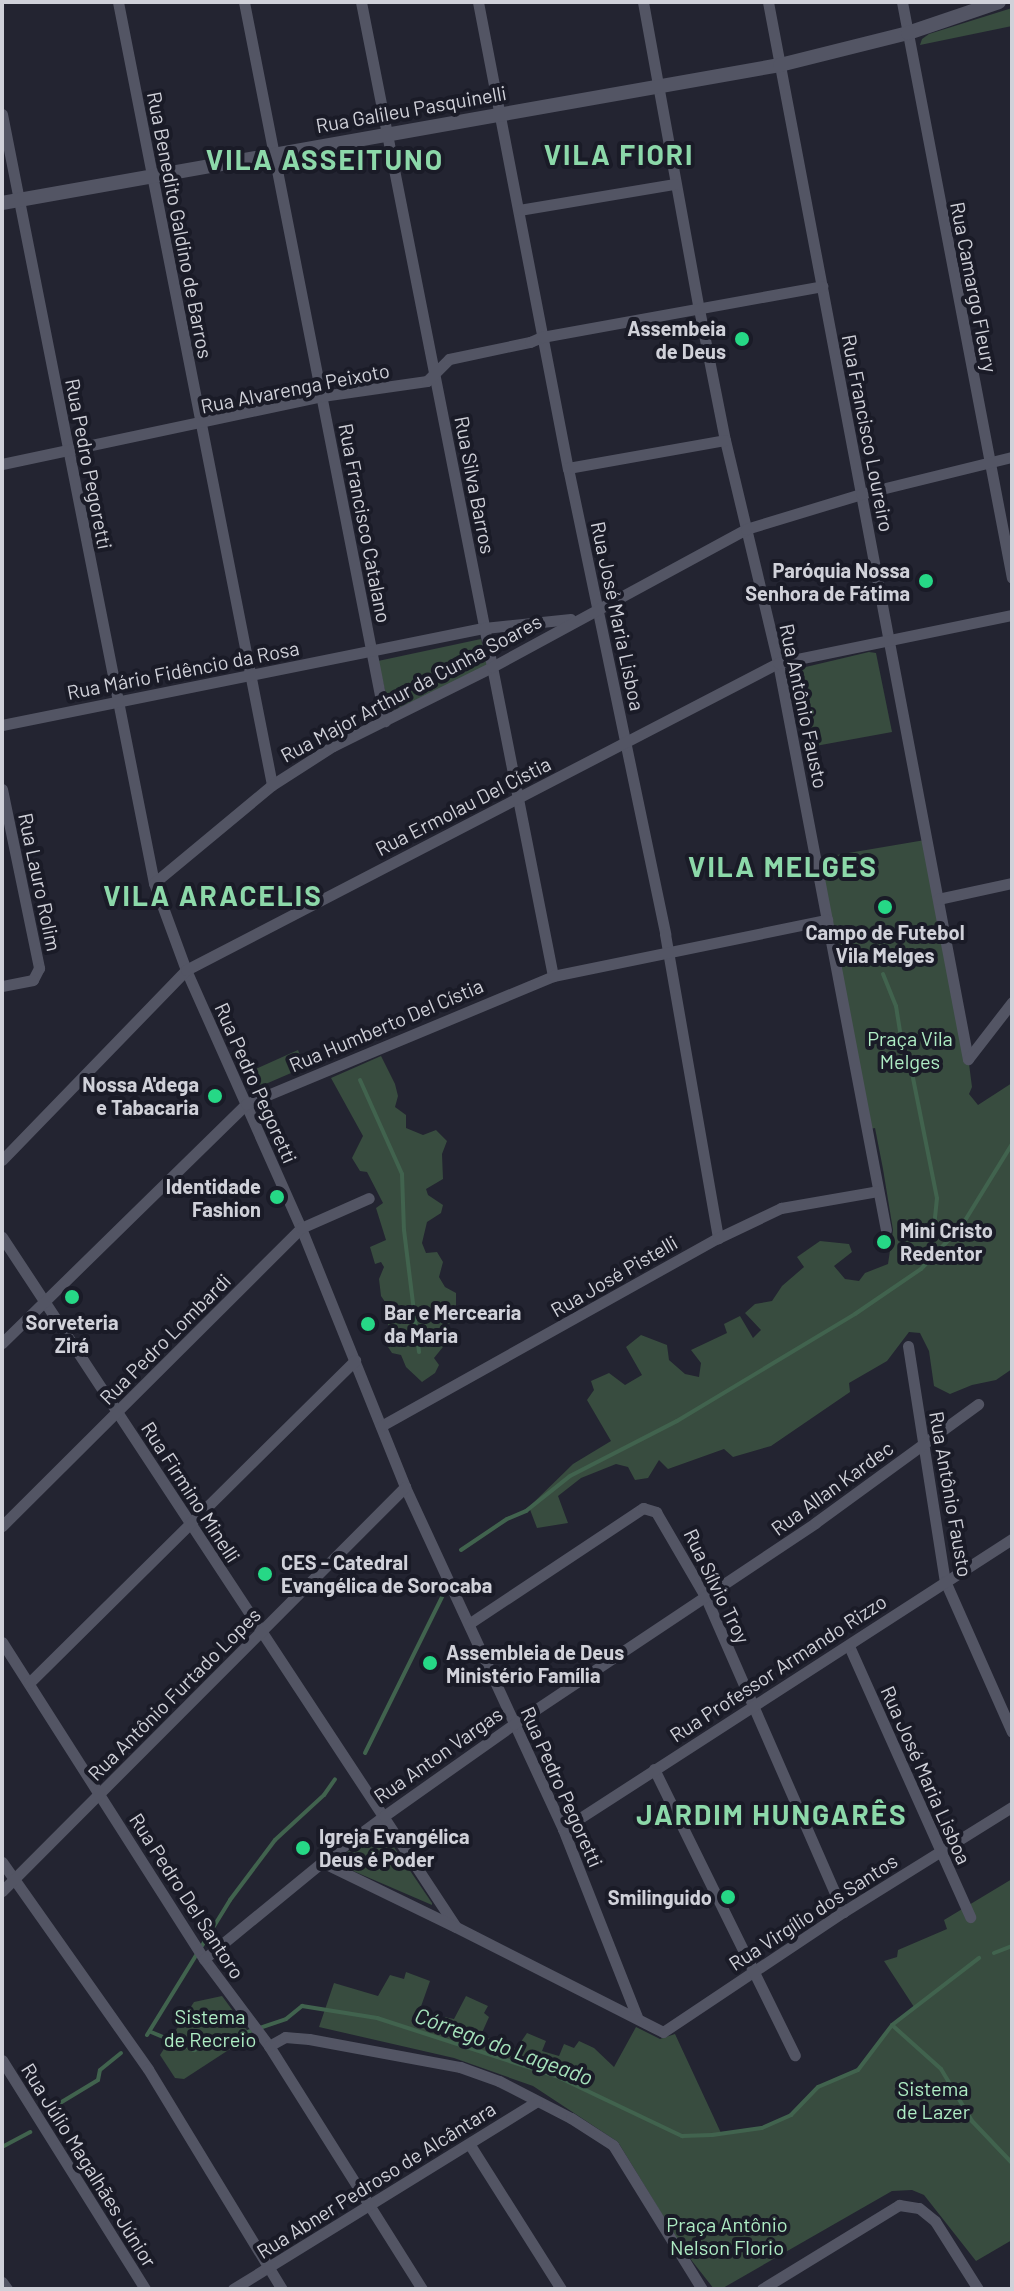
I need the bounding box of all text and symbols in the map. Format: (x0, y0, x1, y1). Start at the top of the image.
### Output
street label: Rua Galileu Pasquinelli (314, 80, 508, 138)
street label: Rua Benedito Galdino de Barros (142, 90, 218, 360)
district label: VILA FIORI (544, 137, 694, 171)
district label: VILA ASSEITUNO (206, 142, 444, 176)
street label: Rua Camargo Fleury (946, 200, 1002, 374)
place label: Assembeia de Deus (627, 316, 726, 363)
marker: Assembeia de Deus (733, 330, 751, 348)
street label: Rua Francisco Loureiro (837, 332, 899, 534)
street label: Rua Alvarenga Peixoto (198, 358, 392, 418)
street label: Rua Pedro Pegoretti (61, 377, 117, 551)
street label: Rua Silva Barros (450, 414, 500, 556)
street label: Rua Francisco Catalano (334, 421, 396, 625)
street label: Rua José Maria Lisboa (586, 519, 650, 713)
place label: Paróquia Nossa Senhora de Fátima (745, 558, 910, 605)
marker: Paróquia Nossa Senhora de Fátima (917, 572, 935, 590)
street label: Rua Major Arthur da Cunha Soares (276, 609, 546, 767)
street label: Rua Antônio Fausto (775, 621, 833, 791)
street label: Rua Mário Fidêncio da Rosa (65, 636, 301, 704)
street label: Rua Ermolau Del Cístia (371, 751, 555, 861)
street label: Rua Lauro Rolim (14, 811, 66, 953)
district label: VILA MELGES (688, 849, 878, 883)
district label: VILA ARACELIS (103, 878, 323, 912)
marker: Campo de Futebol Vila Melges (876, 898, 894, 916)
place label: Campo de Futebol Vila Melges (805, 920, 965, 967)
street label: Rua Humberto Del Cístia (285, 973, 487, 1077)
street label: Rua Pedro Pegoretti (210, 999, 302, 1167)
park label: Praça Vila Melges (867, 1026, 953, 1073)
place label: Nossa A'dega e Tabacaria (82, 1072, 199, 1119)
marker: Nossa A'dega e Tabacaria (206, 1087, 224, 1105)
place label: Identidade Fashion (166, 1174, 261, 1221)
marker: Identidade Fashion (268, 1188, 286, 1206)
place label: Mini Cristo Redentor (900, 1218, 993, 1265)
street label: Rua José Pistelli (546, 1230, 682, 1322)
marker: Mini Cristo Redentor (875, 1233, 893, 1251)
street label: Rua Pedro Lombardi (94, 1268, 236, 1410)
marker: Sorveteria Zirá (63, 1288, 81, 1306)
place label: Bar e Mercearia da Maria (384, 1300, 521, 1347)
place label: Sorveteria Zirá (25, 1310, 119, 1357)
marker: Bar e Mercearia da Maria (359, 1315, 377, 1333)
street label: Rua Antônio Fausto (925, 1409, 977, 1579)
street label: Rua Firmino Minelli (137, 1417, 245, 1567)
street label: Rua Allan Kardec (766, 1436, 898, 1540)
street label: Rua Sílvio Troy (679, 1525, 755, 1647)
place label: CES - Catedral Evangélica de Sorocaba (281, 1550, 492, 1597)
marker: CES - Catedral Evangélica de Sorocaba (256, 1565, 274, 1583)
street label: Rua Professor Armando Rizzo (665, 1589, 891, 1747)
street label: Rua Antônio Furtado Lopes (83, 1603, 265, 1785)
place label: Assembleia de Deus Ministério Família (446, 1640, 624, 1687)
marker: Assembleia de Deus Ministério Família (421, 1654, 439, 1672)
street label: Rua José Maria Lisboa (876, 1682, 976, 1868)
street label: Rua Anton Vargas (369, 1702, 507, 1808)
street label: Rua Pedro Pegoretti (516, 1703, 608, 1871)
district label: JARDIM HUNGARÊS (636, 1797, 908, 1831)
street label: Rua Pedro Del Santoro (125, 1809, 249, 1983)
place label: Igreja Evangélica Deus é Poder (319, 1824, 470, 1871)
marker: Igreja Evangélica Deus é Poder (294, 1839, 312, 1857)
street label: Rua Virgílio dos Santos (724, 1849, 902, 1975)
place label: Smilinguido (608, 1885, 712, 1909)
marker: Smilinguido (719, 1888, 737, 1906)
water label: Córrego do Lageado (411, 2002, 597, 2090)
park label: Sistema de Recreio (164, 2005, 256, 2052)
street label: Rua Júlio Magalhães Júnior (16, 2059, 162, 2271)
park label: Sistema de Lazer (896, 2077, 970, 2124)
street label: Rua Abner Pedroso de Alcântara (252, 2096, 500, 2264)
park label: Praça Antônio Nelson Florio (666, 2213, 788, 2260)

